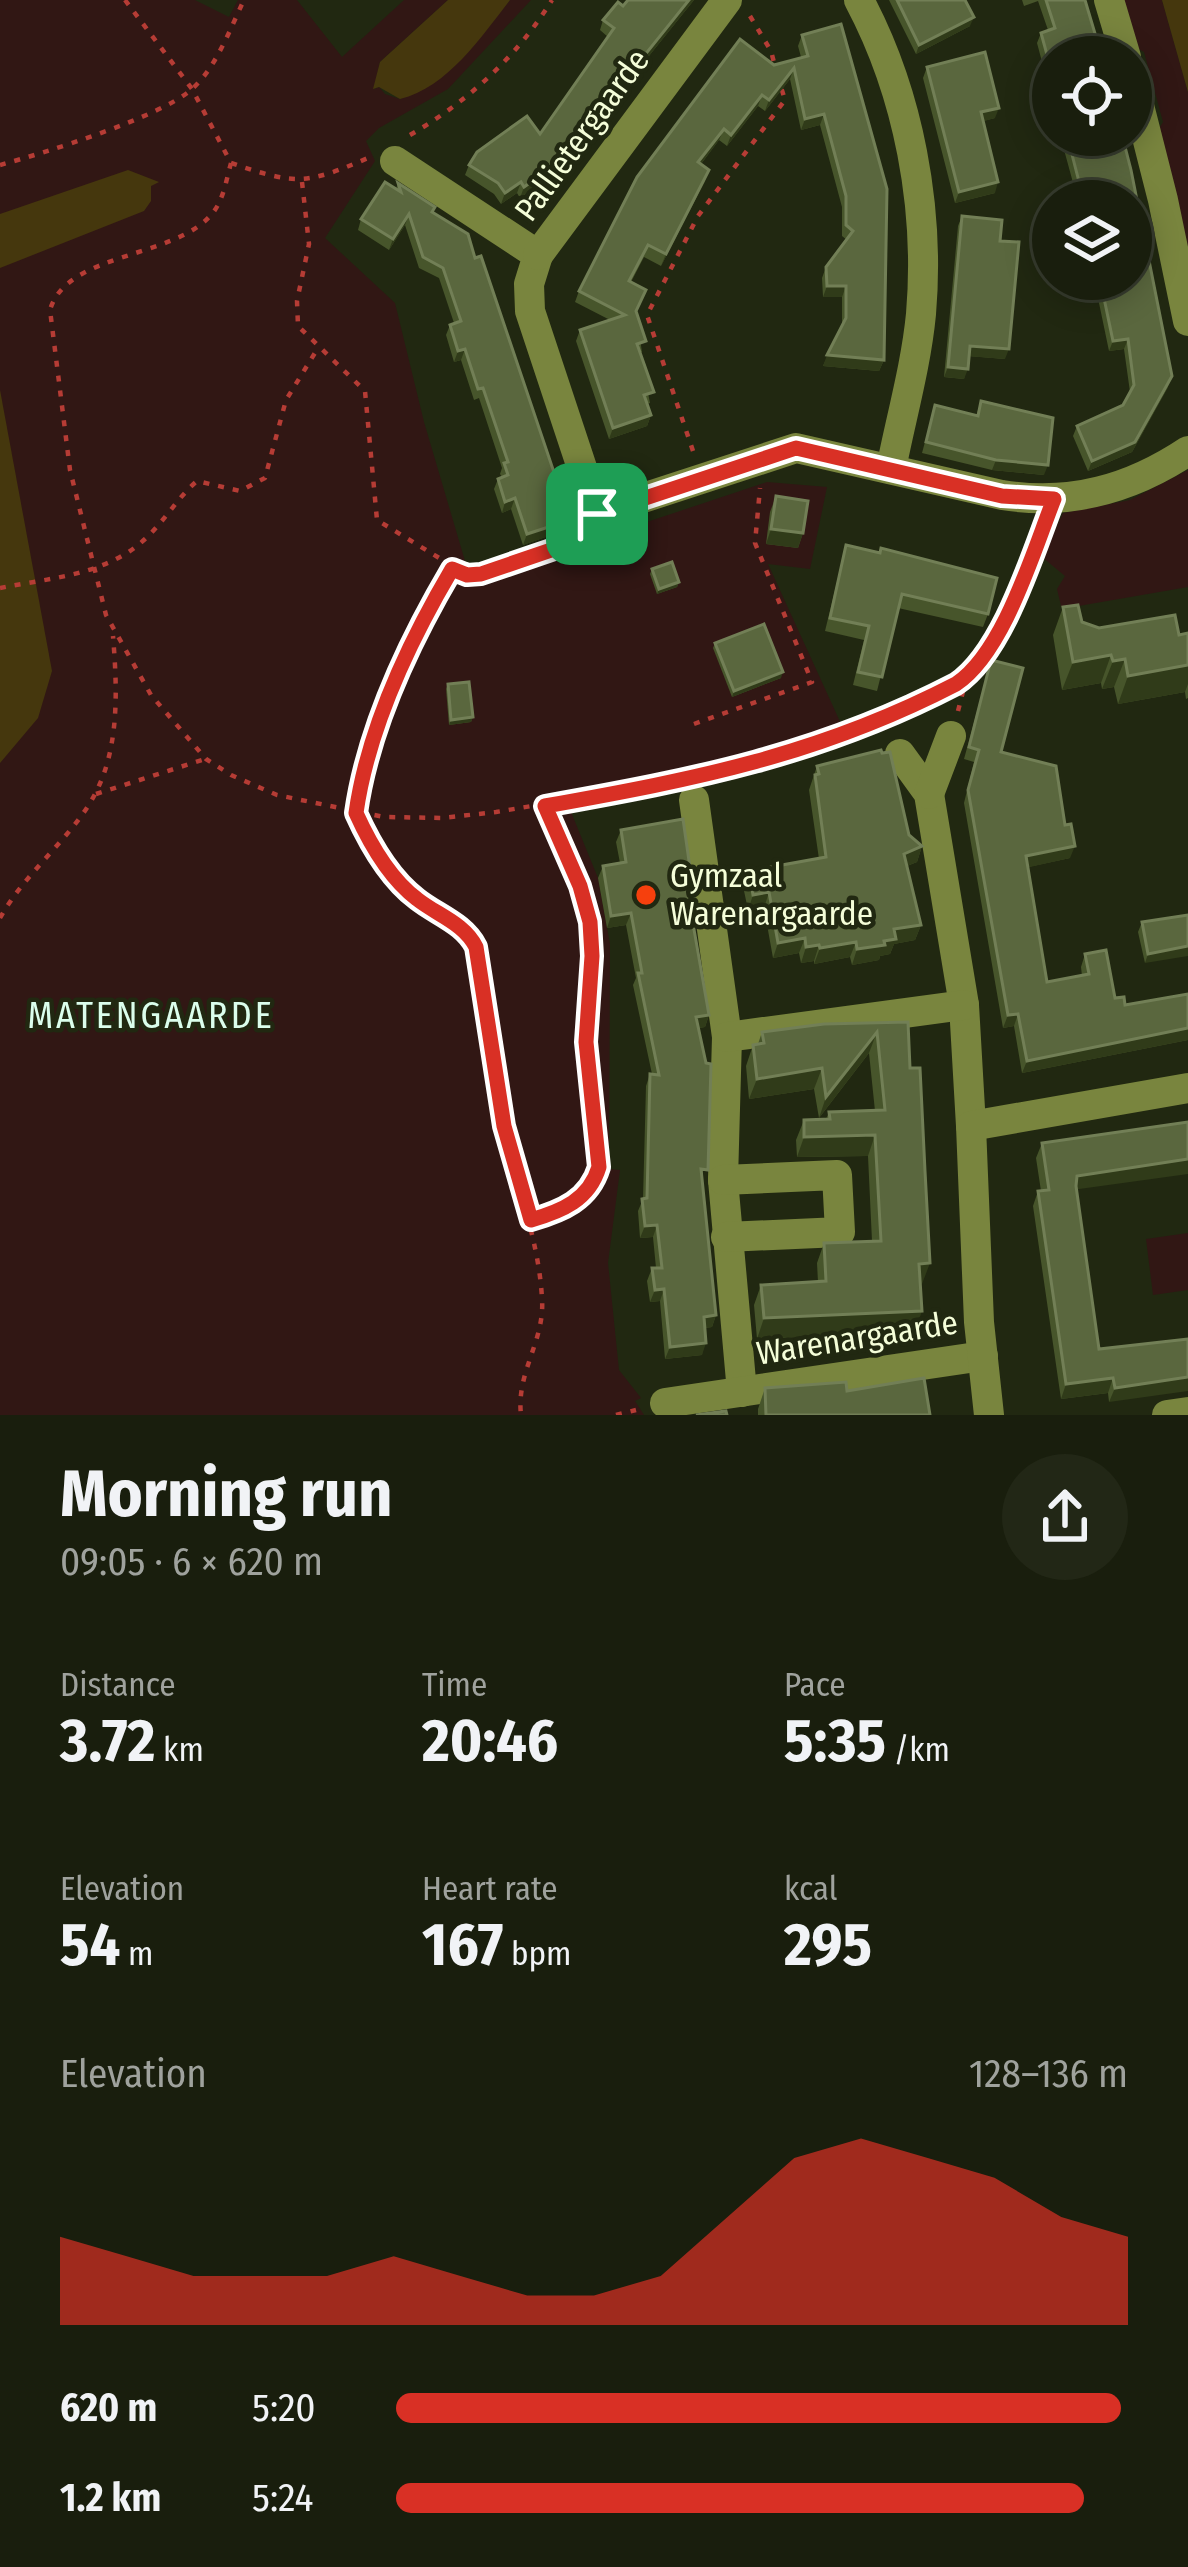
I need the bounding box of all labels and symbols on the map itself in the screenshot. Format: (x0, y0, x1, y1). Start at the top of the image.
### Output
street label: Pallietergaarde (506, 41, 658, 229)
pin (546, 463, 648, 565)
place label: Gymzaal Warenargaarde (670, 856, 873, 934)
marker: Gymzaal Warenargaarde (633, 882, 659, 908)
district label: MATENGAARDE (27, 994, 275, 1038)
street label: Warenargaarde (754, 1302, 960, 1374)

